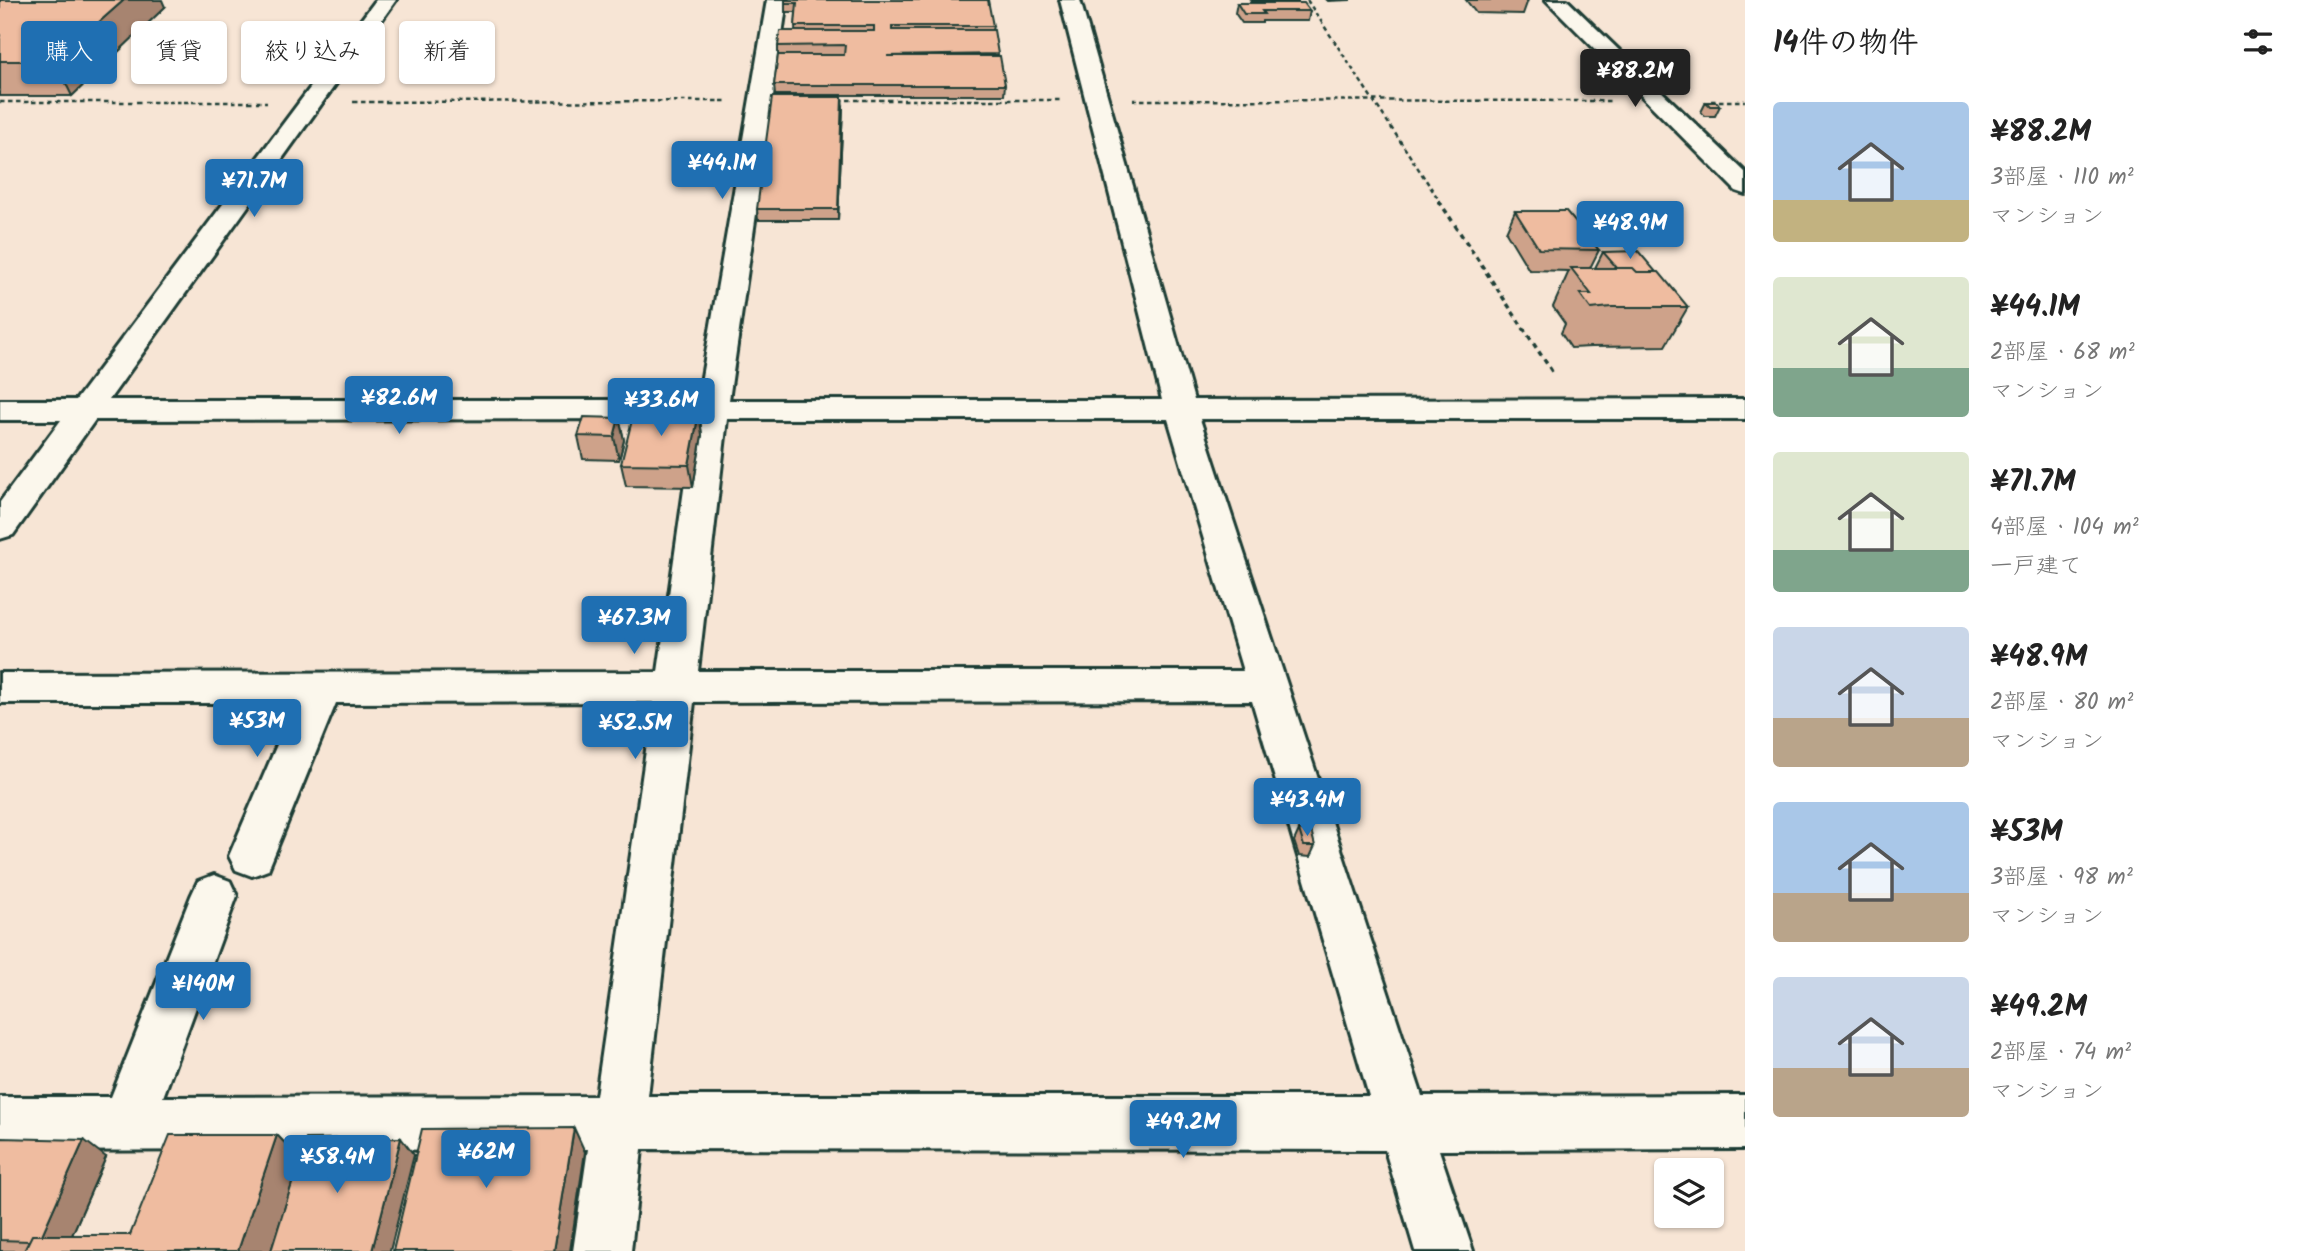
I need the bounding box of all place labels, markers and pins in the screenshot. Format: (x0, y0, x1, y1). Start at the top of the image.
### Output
pin: ¥88.2M (1578, 50, 1692, 109)
pin: ¥44.1M (665, 142, 779, 201)
pin: ¥71.7M (197, 160, 311, 219)
pin: ¥48.9M (1573, 202, 1687, 261)
pin: ¥82.6M (342, 376, 456, 436)
pin: ¥33.6M (604, 378, 718, 438)
pin: ¥67.3M (577, 596, 691, 656)
pin: ¥53M (216, 700, 298, 759)
pin: ¥52.5M (578, 702, 692, 761)
pin: ¥43.4M (1250, 778, 1364, 838)
pin: ¥140M (154, 962, 252, 1022)
pin: ¥49.2M (1126, 1100, 1240, 1160)
pin: ¥62M (445, 1130, 527, 1190)
pin: ¥58.4M (280, 1136, 394, 1195)

